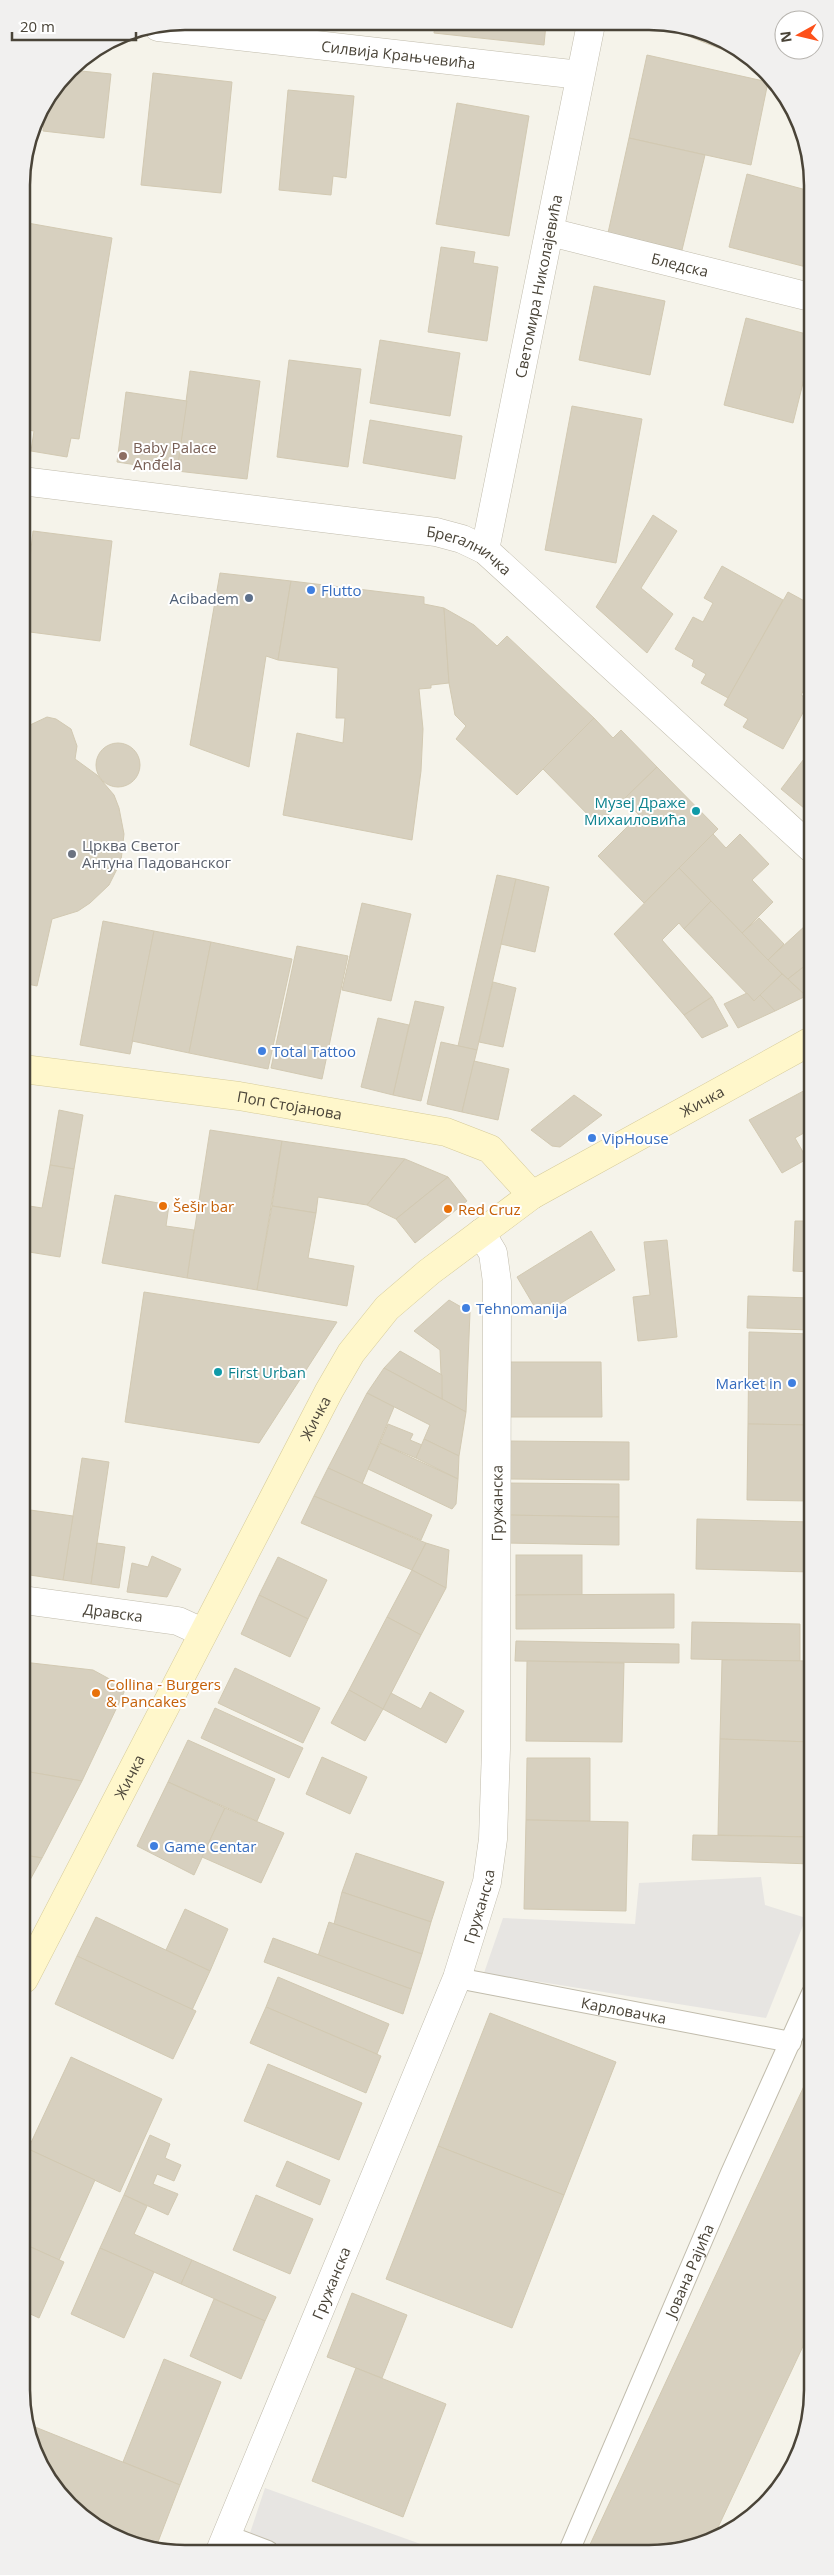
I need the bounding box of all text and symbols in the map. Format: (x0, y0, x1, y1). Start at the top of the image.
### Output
scale bar (12, 10, 136, 42)
north arrow (774, 10, 824, 60)
text: 20 m (20, 16, 55, 36)
text: N (775, 30, 796, 44)
street label: Силвија Крањчевића (320, 36, 477, 73)
street label: Светомира Николајевића (510, 193, 566, 380)
street label: Бледска (649, 248, 711, 281)
place label: Baby Palace Anđela (133, 437, 217, 474)
marker: Baby Palace Anđela (117, 450, 129, 462)
street label: Брегалничка (425, 521, 516, 579)
place label: Flutto (321, 580, 361, 600)
marker: Flutto (305, 584, 317, 596)
place label: Acibadem (170, 588, 239, 608)
marker: Acibadem (243, 592, 255, 604)
place label: Музеј Драже Михаиловића (584, 792, 686, 829)
marker: Музеј Драже Михаиловића (690, 805, 702, 817)
place label: Црква Светог Антуна Падованског (82, 835, 232, 872)
marker: Црква Светог Антуна Падованског (66, 848, 78, 860)
place label: Total Tattoo (272, 1041, 356, 1061)
marker: Total Tattoo (256, 1045, 268, 1057)
street label: Жичка (676, 1081, 728, 1121)
street label: Поп Стојанова (235, 1086, 344, 1124)
place label: VipHouse (602, 1128, 669, 1148)
marker: VipHouse (586, 1132, 598, 1144)
place label: Šešir bar (173, 1196, 234, 1216)
place label: Red Cruz (458, 1199, 521, 1219)
marker: Šešir bar (157, 1200, 169, 1212)
marker: Red Cruz (442, 1203, 454, 1215)
place label: Tehnomanija (476, 1298, 567, 1318)
marker: Tehnomanija (460, 1302, 472, 1314)
place label: First Urban (228, 1362, 306, 1382)
marker: First Urban (212, 1366, 224, 1378)
place label: Market in (716, 1373, 782, 1393)
marker: Market in (786, 1377, 798, 1389)
street label: Жичка (295, 1392, 335, 1444)
street label: Гружанска (486, 1465, 507, 1541)
street label: Дравска (82, 1598, 144, 1626)
place label: Collina - Burgers & Pancakes (106, 1674, 221, 1711)
marker: Collina - Burgers & Pancakes (90, 1687, 102, 1699)
street label: Жичка (109, 1751, 149, 1802)
place label: Game Centar (164, 1836, 256, 1856)
marker: Game Centar (148, 1840, 160, 1852)
street label: Гружанска (458, 1868, 499, 1946)
street label: Карловачка (580, 1992, 668, 2028)
street label: Јована Рајића (659, 2221, 718, 2322)
street label: Гружанска (307, 2244, 355, 2322)

